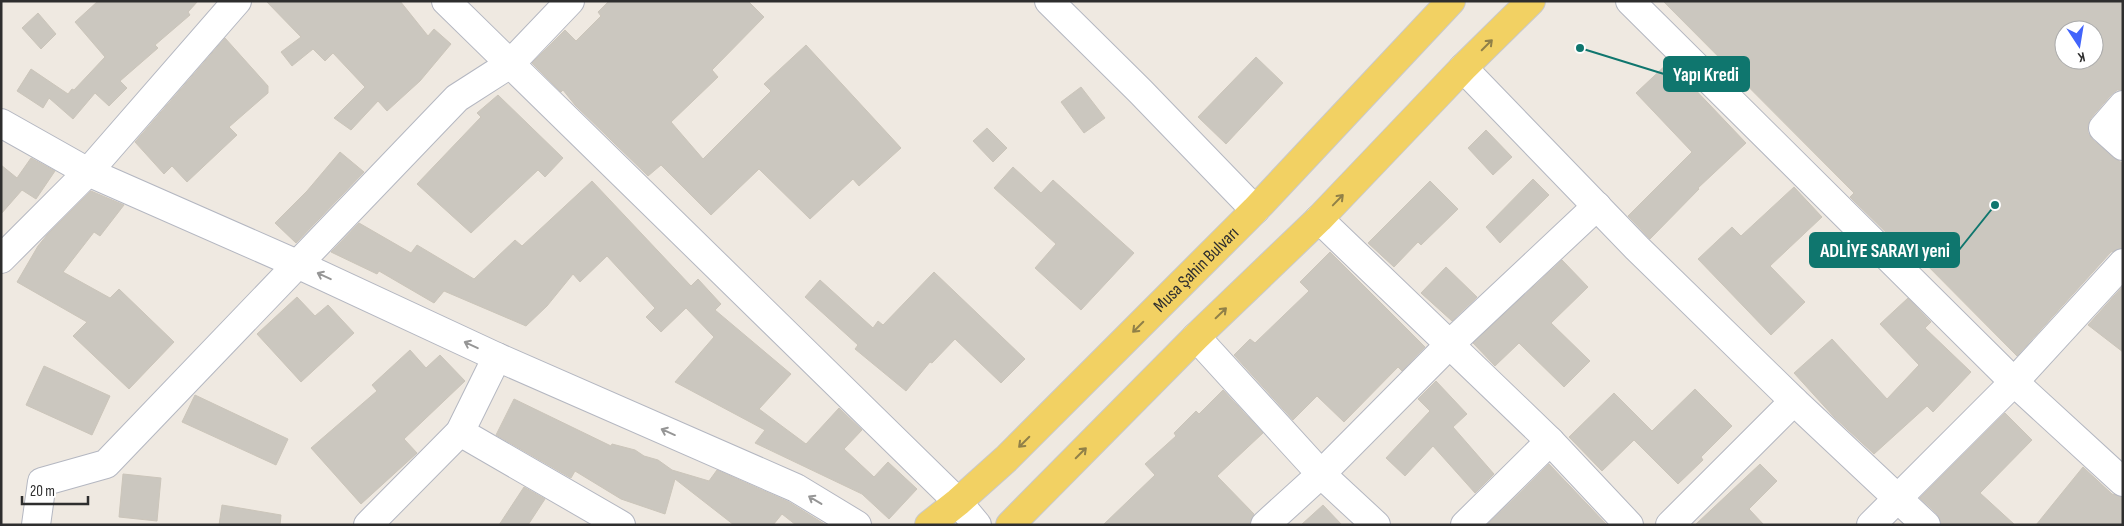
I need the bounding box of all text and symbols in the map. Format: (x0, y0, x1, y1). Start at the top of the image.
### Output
north arrow (2054, 20, 2104, 70)
one-way arrow (1480, 39, 1493, 51)
text: K (2076, 48, 2087, 66)
callout: Yapı Kredi (1664, 57, 1749, 91)
text: Yapı Kredi (1673, 64, 1739, 87)
one-way arrow (1332, 194, 1344, 206)
street label: Musa Şahin Bulvarı (1149, 222, 1243, 316)
callout: ADLİYE SARAYI yeni (1810, 233, 1959, 267)
text: ADLİYE SARAYI yeni (1819, 240, 1950, 263)
one-way arrow (317, 271, 332, 280)
one-way arrow (1215, 307, 1227, 319)
one-way arrow (1132, 321, 1145, 333)
one-way arrow (464, 339, 479, 349)
one-way arrow (660, 426, 675, 435)
one-way arrow (1017, 436, 1030, 448)
one-way arrow (1075, 447, 1088, 459)
scale bar (22, 474, 89, 506)
text: 20 m (30, 482, 55, 501)
one-way arrow (808, 494, 822, 504)

